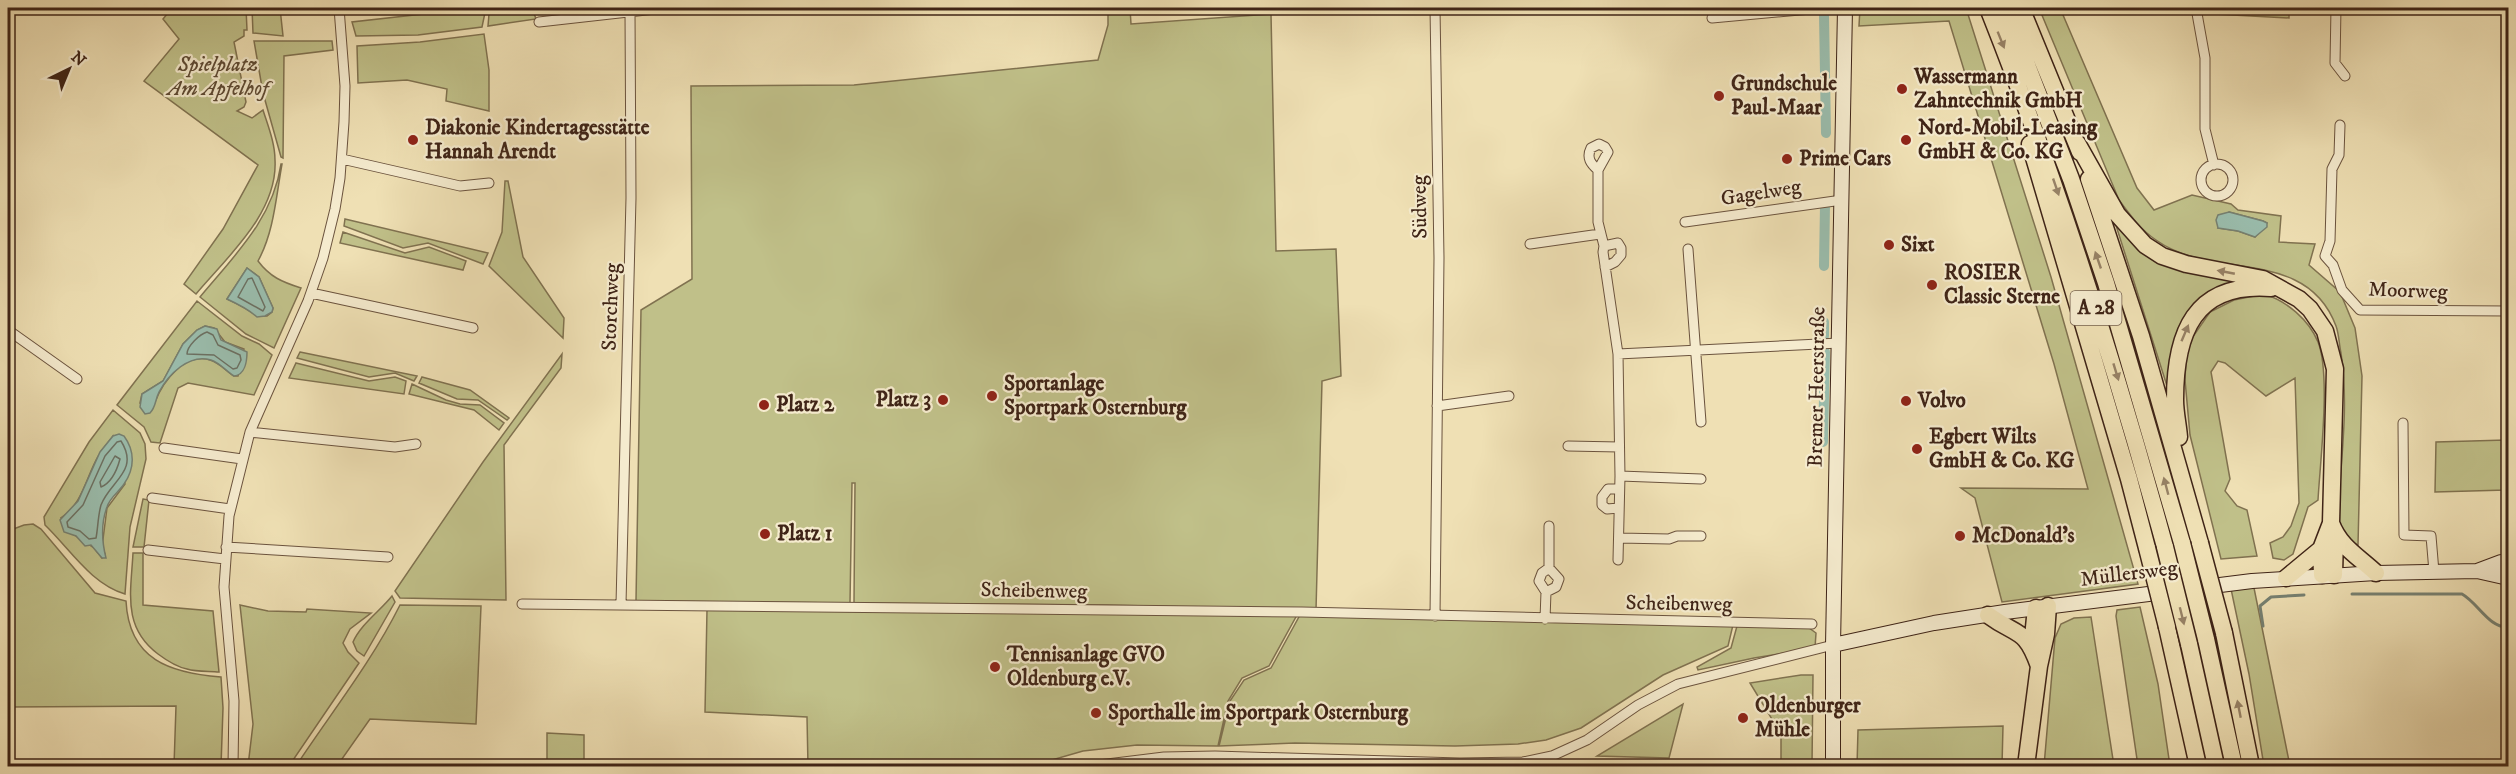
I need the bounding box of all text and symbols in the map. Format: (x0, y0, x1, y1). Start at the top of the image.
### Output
one-way arrow (1997, 31, 2006, 49)
north arrow (39, 39, 99, 99)
text: N (67, 47, 90, 71)
park label: Spielplatz Am Apfelhof (165, 52, 274, 102)
place label: Wassermann Zahntechnik GmbH (1913, 64, 2083, 114)
place label: Grundschule Paul-Maar (1731, 71, 1837, 121)
marker: Wassermann Zahntechnik GmbH (1895, 82, 1909, 96)
marker: Grundschule Paul-Maar (1712, 89, 1726, 103)
place label: Diakonie Kindertagesstätte Hannah Arendt (425, 115, 650, 165)
place label: Nord-Mobil-Leasing GmbH & Co. KG (1918, 115, 2098, 165)
marker: Diakonie Kindertagesstätte Hannah Arendt (406, 133, 420, 147)
marker: Nord-Mobil-Leasing GmbH & Co. KG (1899, 133, 1913, 147)
place label: Prime Cars (1799, 146, 1891, 172)
marker: Prime Cars (1780, 152, 1794, 166)
street label: Südweg (1406, 174, 1434, 239)
street label: Gagelweg (1719, 174, 1804, 212)
one-way arrow (2051, 178, 2061, 196)
place label: Sixt (1901, 232, 1935, 258)
marker: Sixt (1882, 238, 1896, 252)
one-way arrow (2093, 251, 2102, 269)
place label: ROSIER Classic Sterne (1944, 260, 2060, 310)
street label: Storchweg (596, 262, 626, 351)
one-way arrow (2216, 267, 2235, 276)
street label: Moorweg (2368, 277, 2449, 305)
marker: ROSIER Classic Sterne (1925, 278, 1939, 292)
road number: A 28 (2070, 291, 2122, 325)
street label: Bremer Heerstraße (1803, 306, 1831, 468)
one-way arrow (2180, 324, 2190, 342)
one-way arrow (2111, 363, 2121, 381)
place label: Sportanlage Sportpark Osternburg (1004, 371, 1187, 421)
place label: Platz 3 (876, 387, 931, 413)
place label: Volvo (1917, 388, 1966, 414)
marker: Sportanlage Sportpark Osternburg (985, 389, 999, 403)
place label: Platz 2 (776, 392, 835, 418)
marker: Platz 3 (936, 393, 950, 407)
marker: Volvo (1899, 394, 1913, 408)
marker: Platz 2 (757, 398, 771, 412)
place label: Egbert Wilts GmbH & Co. KG (1929, 424, 2075, 474)
marker: Egbert Wilts GmbH & Co. KG (1910, 442, 1924, 456)
one-way arrow (2161, 477, 2171, 496)
place label: Platz 1 (777, 521, 833, 547)
place label: McDonald's (1972, 523, 2075, 549)
marker: Platz 1 (758, 527, 772, 541)
marker: McDonald's (1953, 529, 1967, 543)
street label: Müllersweg (2079, 555, 2180, 593)
street label: Scheibenweg (980, 577, 1088, 605)
street label: Scheibenweg (1625, 590, 1733, 618)
one-way arrow (2178, 607, 2188, 625)
place label: Tennisanlage GVO Oldenburg e.V. (1006, 642, 1165, 692)
marker: Tennisanlage GVO Oldenburg e.V. (988, 660, 1002, 674)
place label: Oldenburger Mühle (1755, 693, 1862, 743)
one-way arrow (2234, 699, 2243, 718)
place label: Sporthalle im Sportpark Osternburg (1108, 700, 1409, 726)
marker: Sporthalle im Sportpark Osternburg (1089, 706, 1103, 720)
marker: Oldenburger Mühle (1736, 711, 1750, 725)

